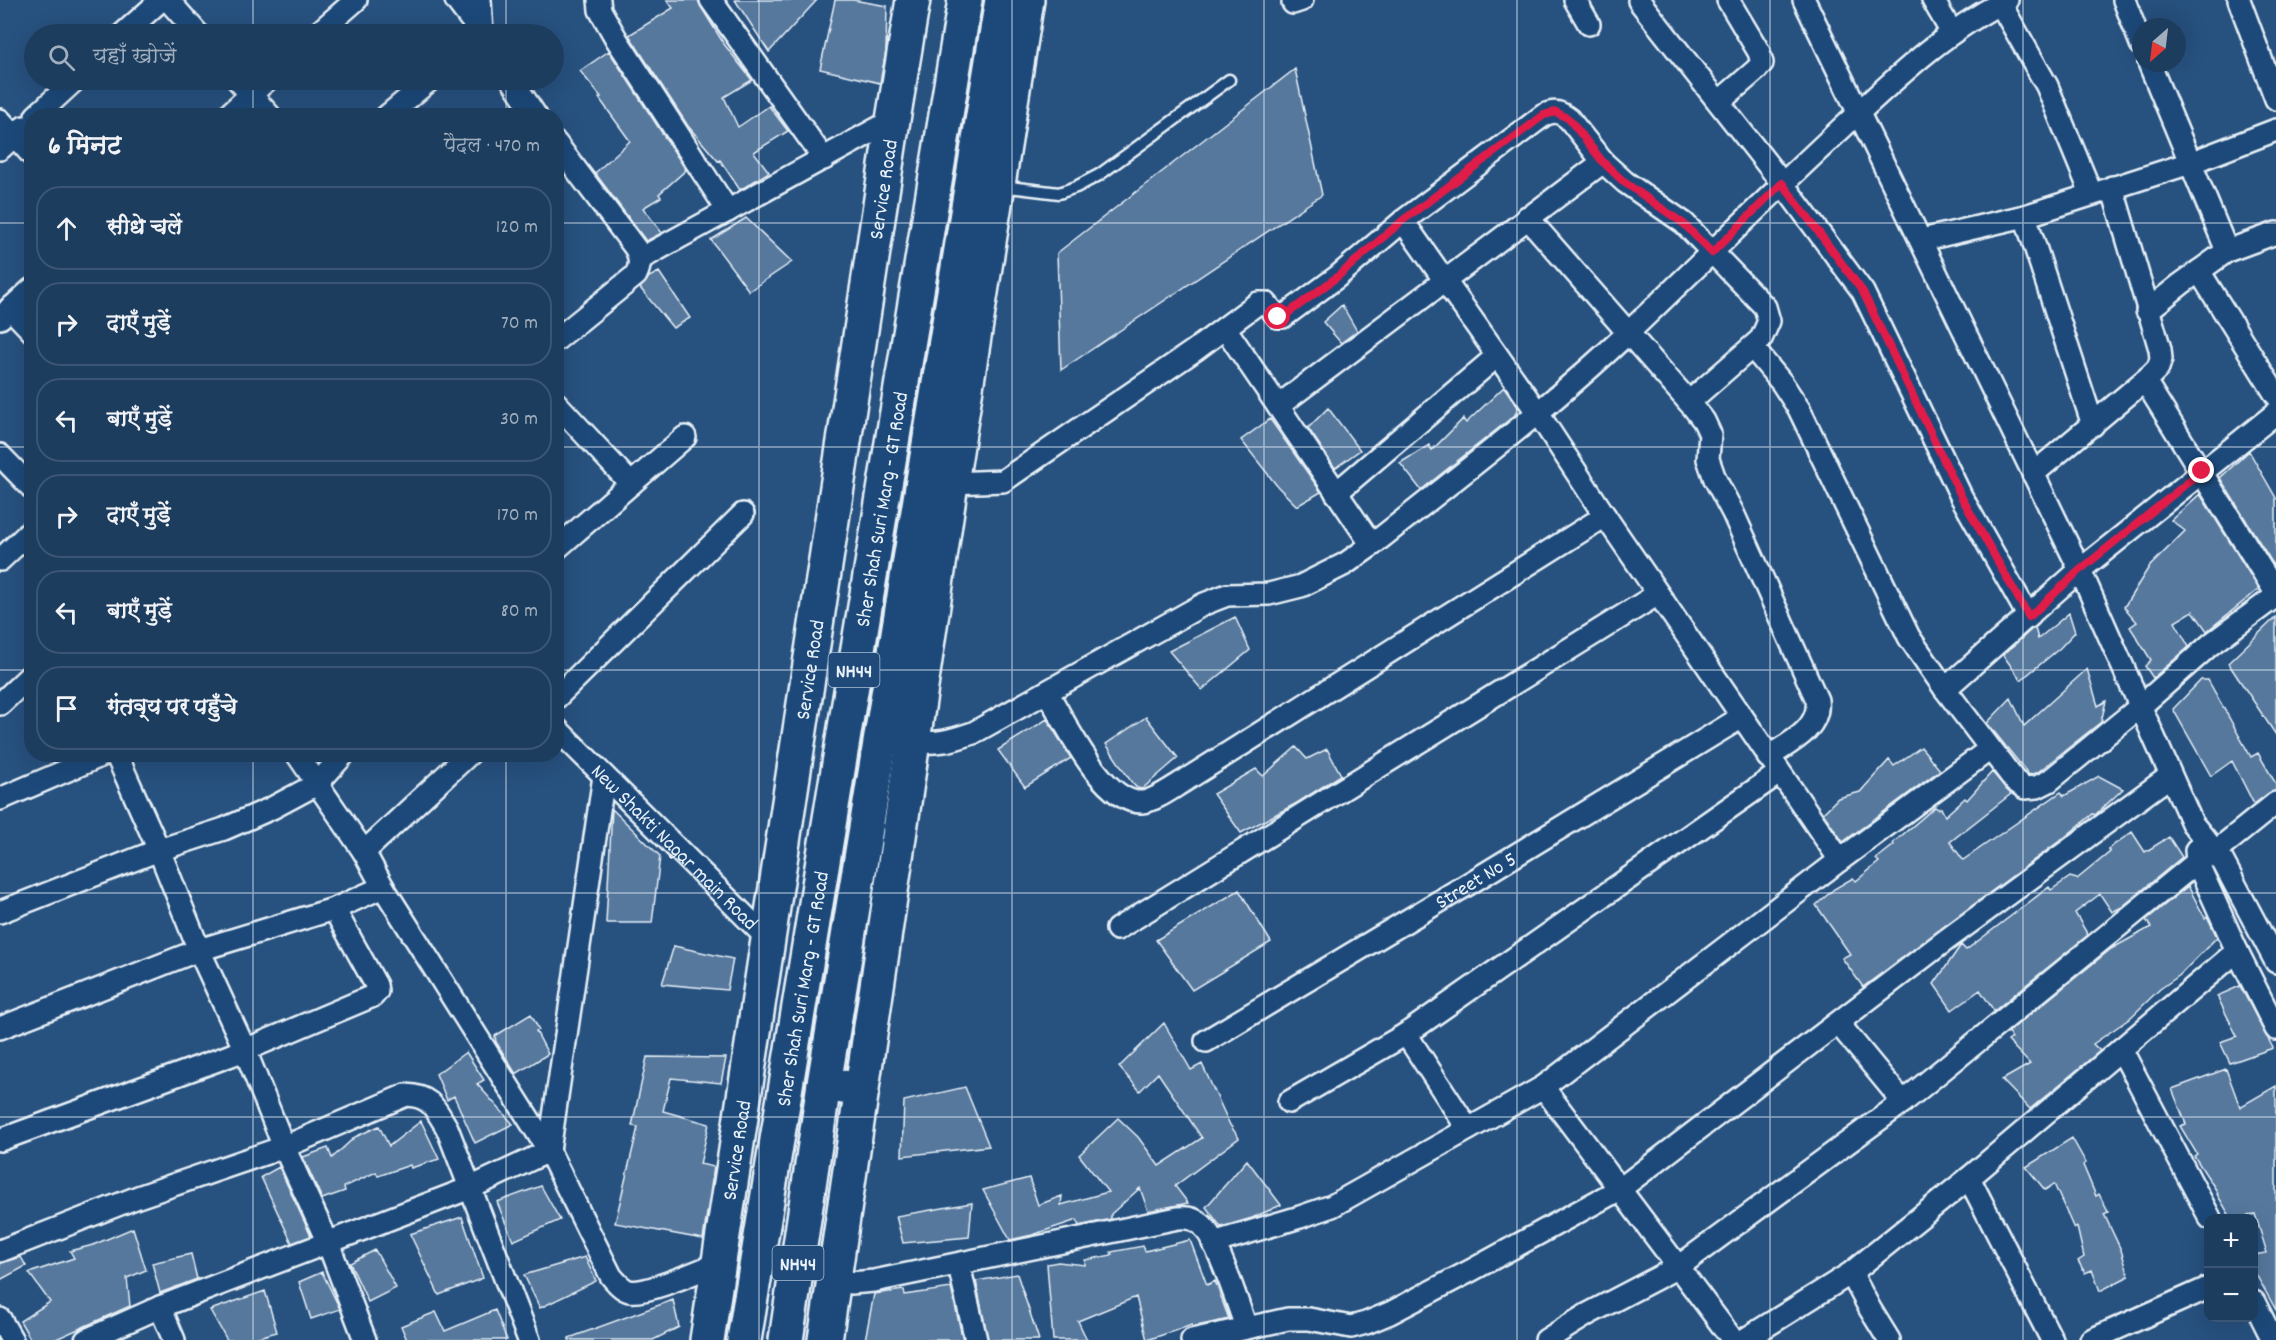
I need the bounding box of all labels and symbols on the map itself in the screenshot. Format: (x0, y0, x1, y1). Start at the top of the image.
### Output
north arrow (2132, 18, 2186, 72)
street label: Service Road (863, 138, 908, 242)
route start (1264, 303, 1290, 329)
street label: Sher Shah Suri Marg - GT Road (850, 390, 918, 629)
route end (2188, 457, 2214, 483)
street label: Service Road (790, 618, 835, 722)
road number: NH44 (828, 653, 880, 687)
street label: New Shakti Nagar main Road (582, 758, 763, 939)
street label: Street No 5 (1431, 846, 1523, 918)
street label: Sher Shah Suri Marg - GT Road (771, 869, 839, 1109)
street label: Service Road (716, 1099, 761, 1203)
road number: NH44 (772, 1246, 824, 1280)

